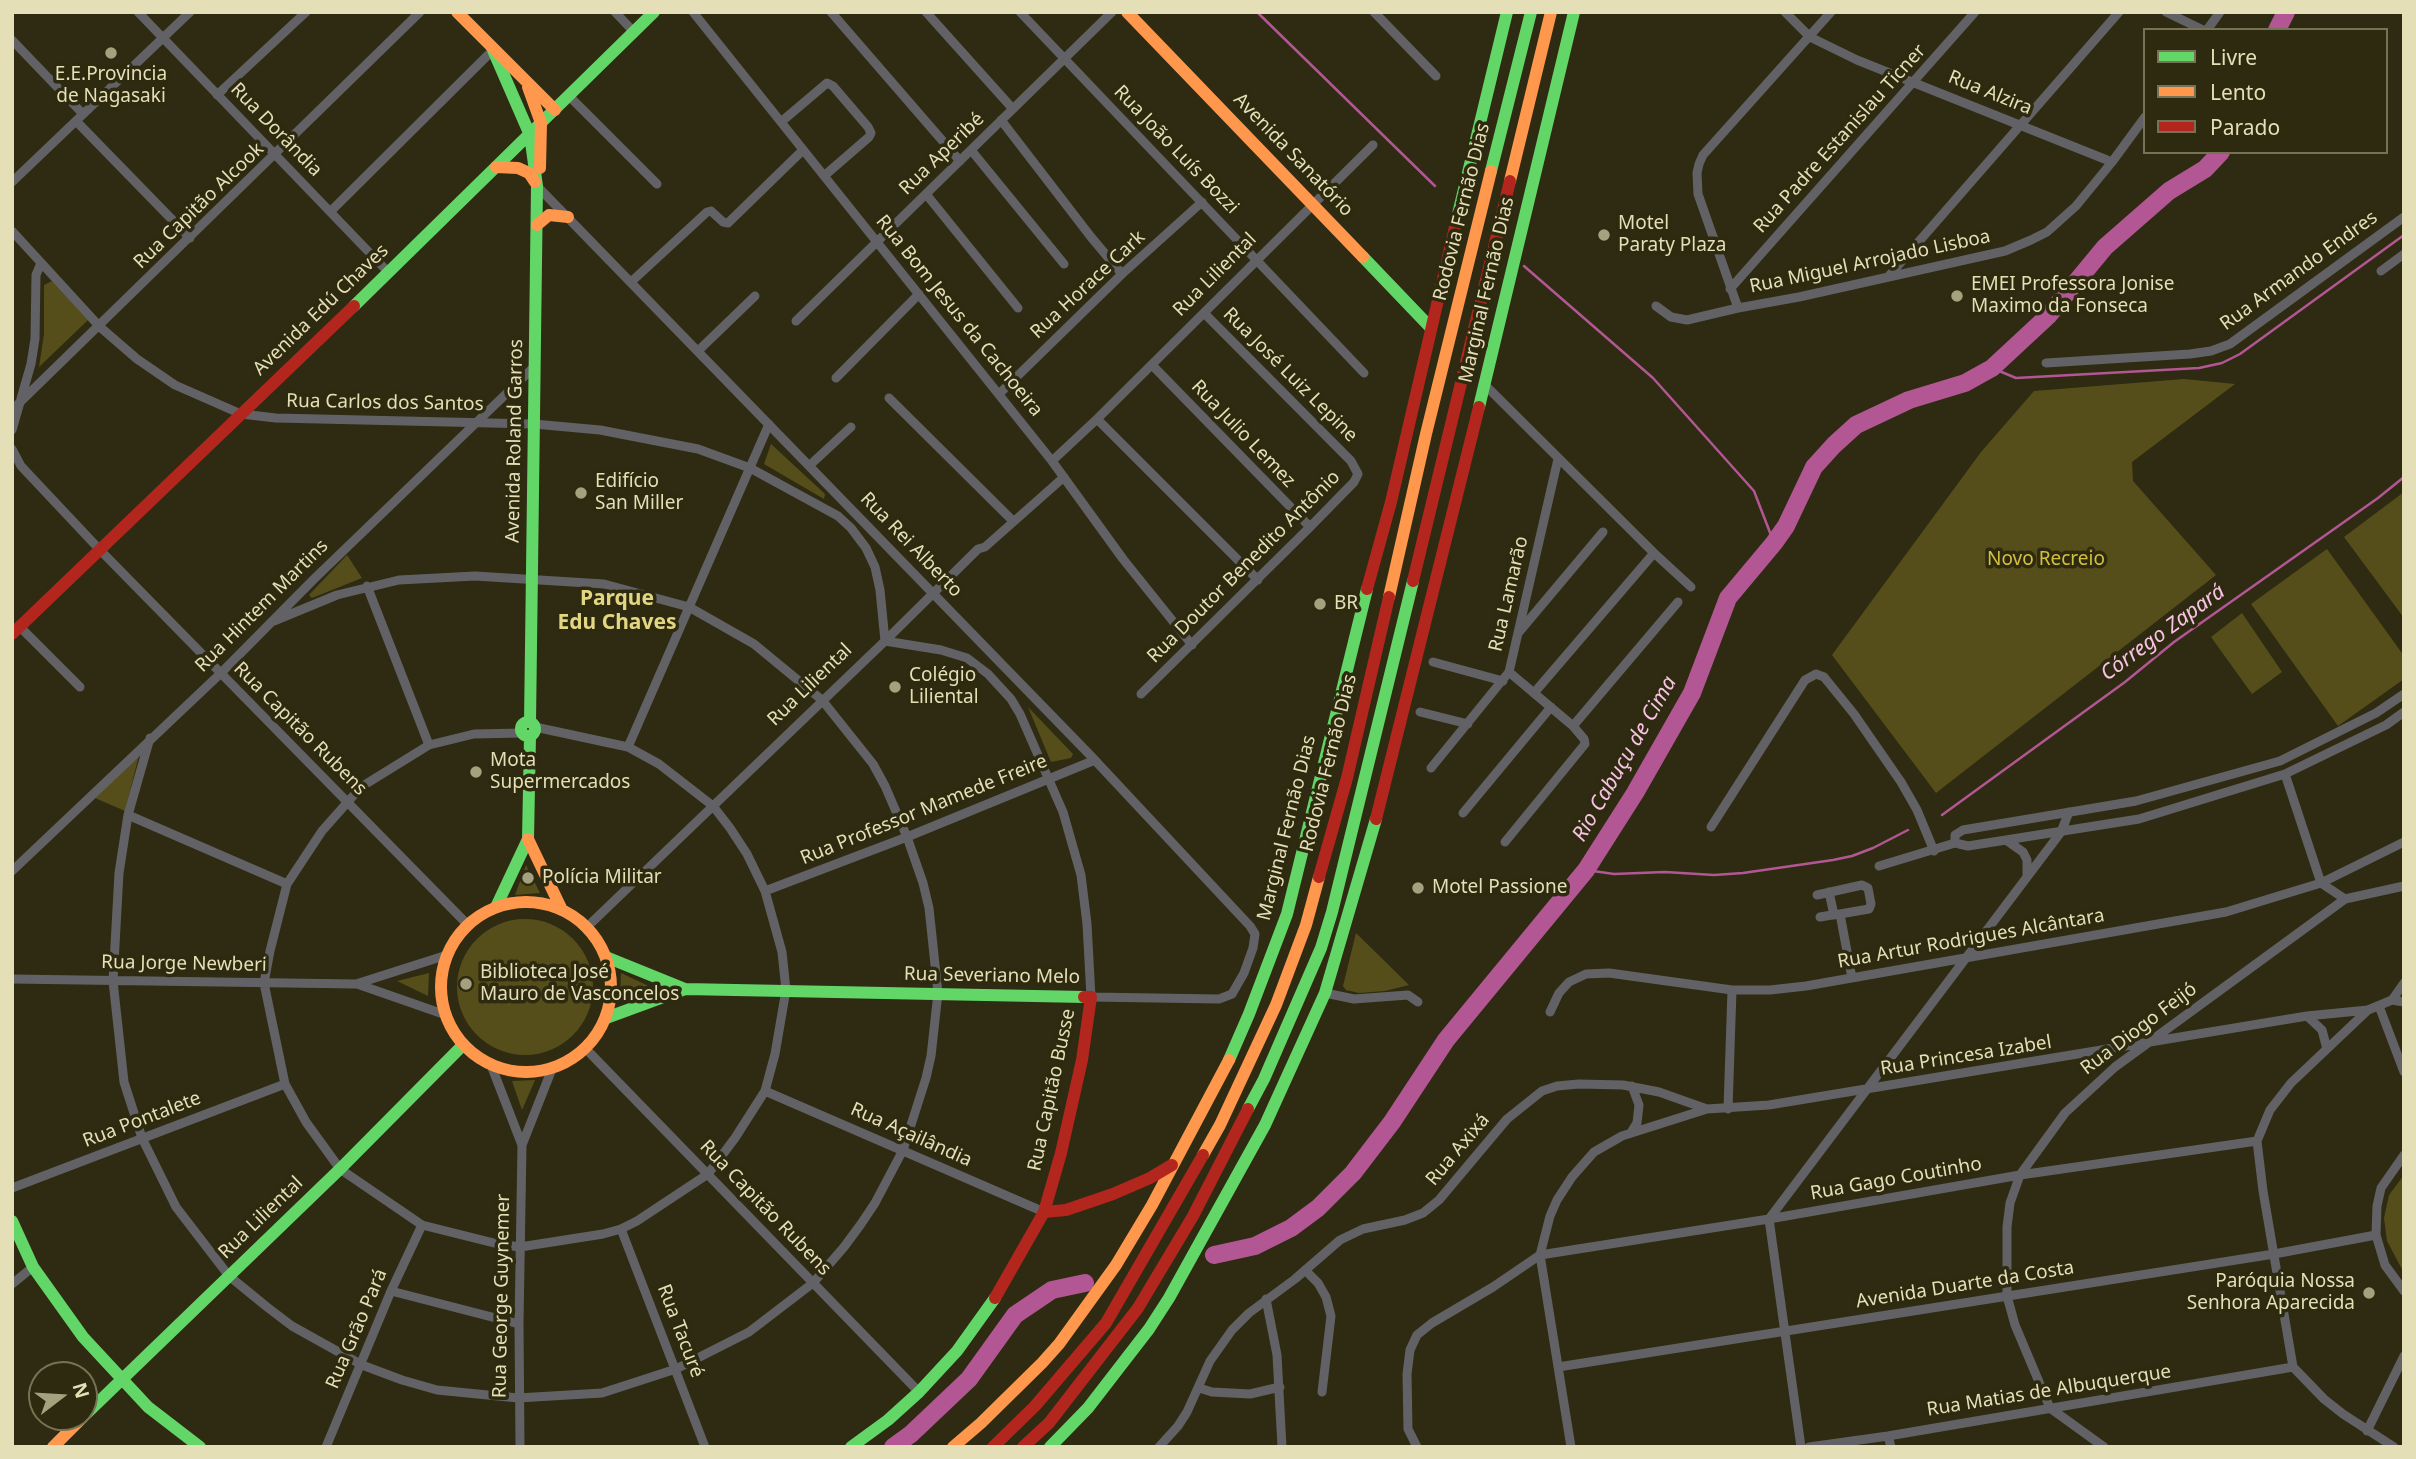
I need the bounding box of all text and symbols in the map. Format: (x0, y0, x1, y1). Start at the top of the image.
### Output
legend (2143, 28, 2388, 154)
street label: Rua Padre Estanislau Ticner (1749, 40, 1931, 238)
text: Livre (2210, 43, 2257, 71)
marker: E.E.Provincia de Nagasaki (103, 45, 119, 61)
place label: E.E.Provincia de Nagasaki (55, 64, 167, 108)
street label: Rua Alzira (1945, 66, 2035, 120)
street label: Rua Dorândia (226, 78, 326, 182)
text: Lento (2210, 78, 2266, 106)
street label: Rua João Luís Bozzi (1109, 81, 1243, 219)
street label: Avenida Sanatório (1228, 89, 1358, 221)
street label: Rua Aperibé (895, 108, 989, 200)
text: Parado (2210, 113, 2280, 141)
street label: Rodovia Fernão Dias (1429, 121, 1495, 303)
street label: Rua Capitão Alcook (129, 138, 269, 274)
street label: Marginal Fernão Dias (1455, 195, 1519, 385)
street label: Rua Armando Endres (2216, 206, 2382, 336)
street label: Rua Bom Jesus da Cachoeira (871, 211, 1047, 421)
place label: Motel Paraty Plaza (1618, 213, 1726, 257)
street label: Rua Miguel Arrojado Lisboa (1747, 225, 1993, 299)
street label: Rua Horace Cark (1026, 226, 1150, 344)
marker: Motel Paraty Plaza (1596, 227, 1612, 243)
street label: Rua Liliental (1169, 229, 1261, 321)
street label: Avenida Edú Chaves (249, 240, 393, 380)
place label: EMEI Professora Jonise Maximo da Fonseca (1971, 274, 2174, 318)
marker: EMEI Professora Jonise Maximo da Fonseca (1949, 288, 1965, 304)
street label: Rua José Luiz Lepine (1218, 303, 1362, 447)
street label: Avenida Roland Garros (502, 339, 528, 543)
street label: Rua Julio Lemez (1186, 376, 1300, 492)
street label: Rua Carlos dos Santos (286, 390, 484, 416)
street label: Rua Doutor Benedito Antônio (1143, 466, 1345, 668)
place label: Edifício San Miller (595, 471, 683, 515)
marker: Edifício San Miller (573, 485, 589, 501)
street label: Rua Rei Alberto (855, 488, 967, 602)
street label: Rua Lamarão (1485, 534, 1533, 654)
street label: Rua Hintem Martins (191, 535, 333, 677)
park label: Novo Recreio (1987, 549, 2105, 571)
water label: Córrego Zapará (2096, 579, 2230, 687)
district label: Parque Edu Chaves (558, 586, 676, 636)
place label: BR (1334, 593, 1358, 615)
marker: BR (1312, 596, 1328, 612)
street label: Rua Liliental (763, 639, 857, 731)
street label: Rua Capitão Rubens (229, 658, 371, 800)
place label: Colégio Liliental (909, 665, 979, 709)
street label: Rodovia Fernão Dias (1296, 672, 1362, 854)
water label: Rio Cabuçu de Cima (1567, 672, 1683, 846)
marker: Colégio Liliental (887, 679, 903, 695)
street label: Marginal Fernão Dias (1253, 733, 1321, 923)
place label: Mota Supermercados (490, 750, 630, 794)
street label: Rua Professor Mamede Freire (797, 750, 1051, 870)
marker: Mota Supermercados (468, 764, 484, 780)
place label: Polícia Militar (542, 867, 662, 889)
marker: Polícia Militar (520, 870, 536, 886)
place label: Motel Passione (1432, 877, 1567, 899)
marker: Motel Passione (1410, 880, 1426, 896)
street label: Rua Artur Rodrigues Alcântara (1836, 904, 2106, 974)
street label: Rua Jorge Newberi (101, 951, 267, 977)
place label: Biblioteca José Mauro de Vasconcelos (480, 962, 679, 1006)
street label: Rua Severiano Melo (904, 963, 1080, 989)
marker: Biblioteca José Mauro de Vasconcelos (458, 976, 474, 992)
street label: Rua Diogo Feijó (2076, 978, 2202, 1080)
street label: Rua Capitão Busse (1024, 1007, 1080, 1173)
street label: Rua Princesa Izabel (1879, 1031, 2053, 1081)
street label: Rua Pontalete (80, 1087, 204, 1153)
street label: Rua Açailândia (847, 1098, 975, 1172)
street label: Rua Axixá (1421, 1109, 1495, 1191)
street label: Rua Capitão Rubens (695, 1136, 835, 1280)
street label: Rua Gago Coutinho (1808, 1153, 1984, 1205)
street label: Rua Liliental (214, 1172, 308, 1264)
street label: Rua George Guynemer (489, 1194, 515, 1398)
street label: Avenida Duarte da Costa (1854, 1256, 2076, 1314)
street label: Rua Grão Pará (322, 1266, 392, 1392)
place label: Paróquia Nossa Senhora Aparecida (2187, 1271, 2355, 1315)
street label: Rua Tacuré (652, 1281, 708, 1381)
marker: Paróquia Nossa Senhora Aparecida (2361, 1285, 2377, 1301)
street label: Rua Matias de Albuquerque (1925, 1360, 2173, 1422)
north arrow (28, 1361, 98, 1431)
text: N (66, 1379, 96, 1402)

